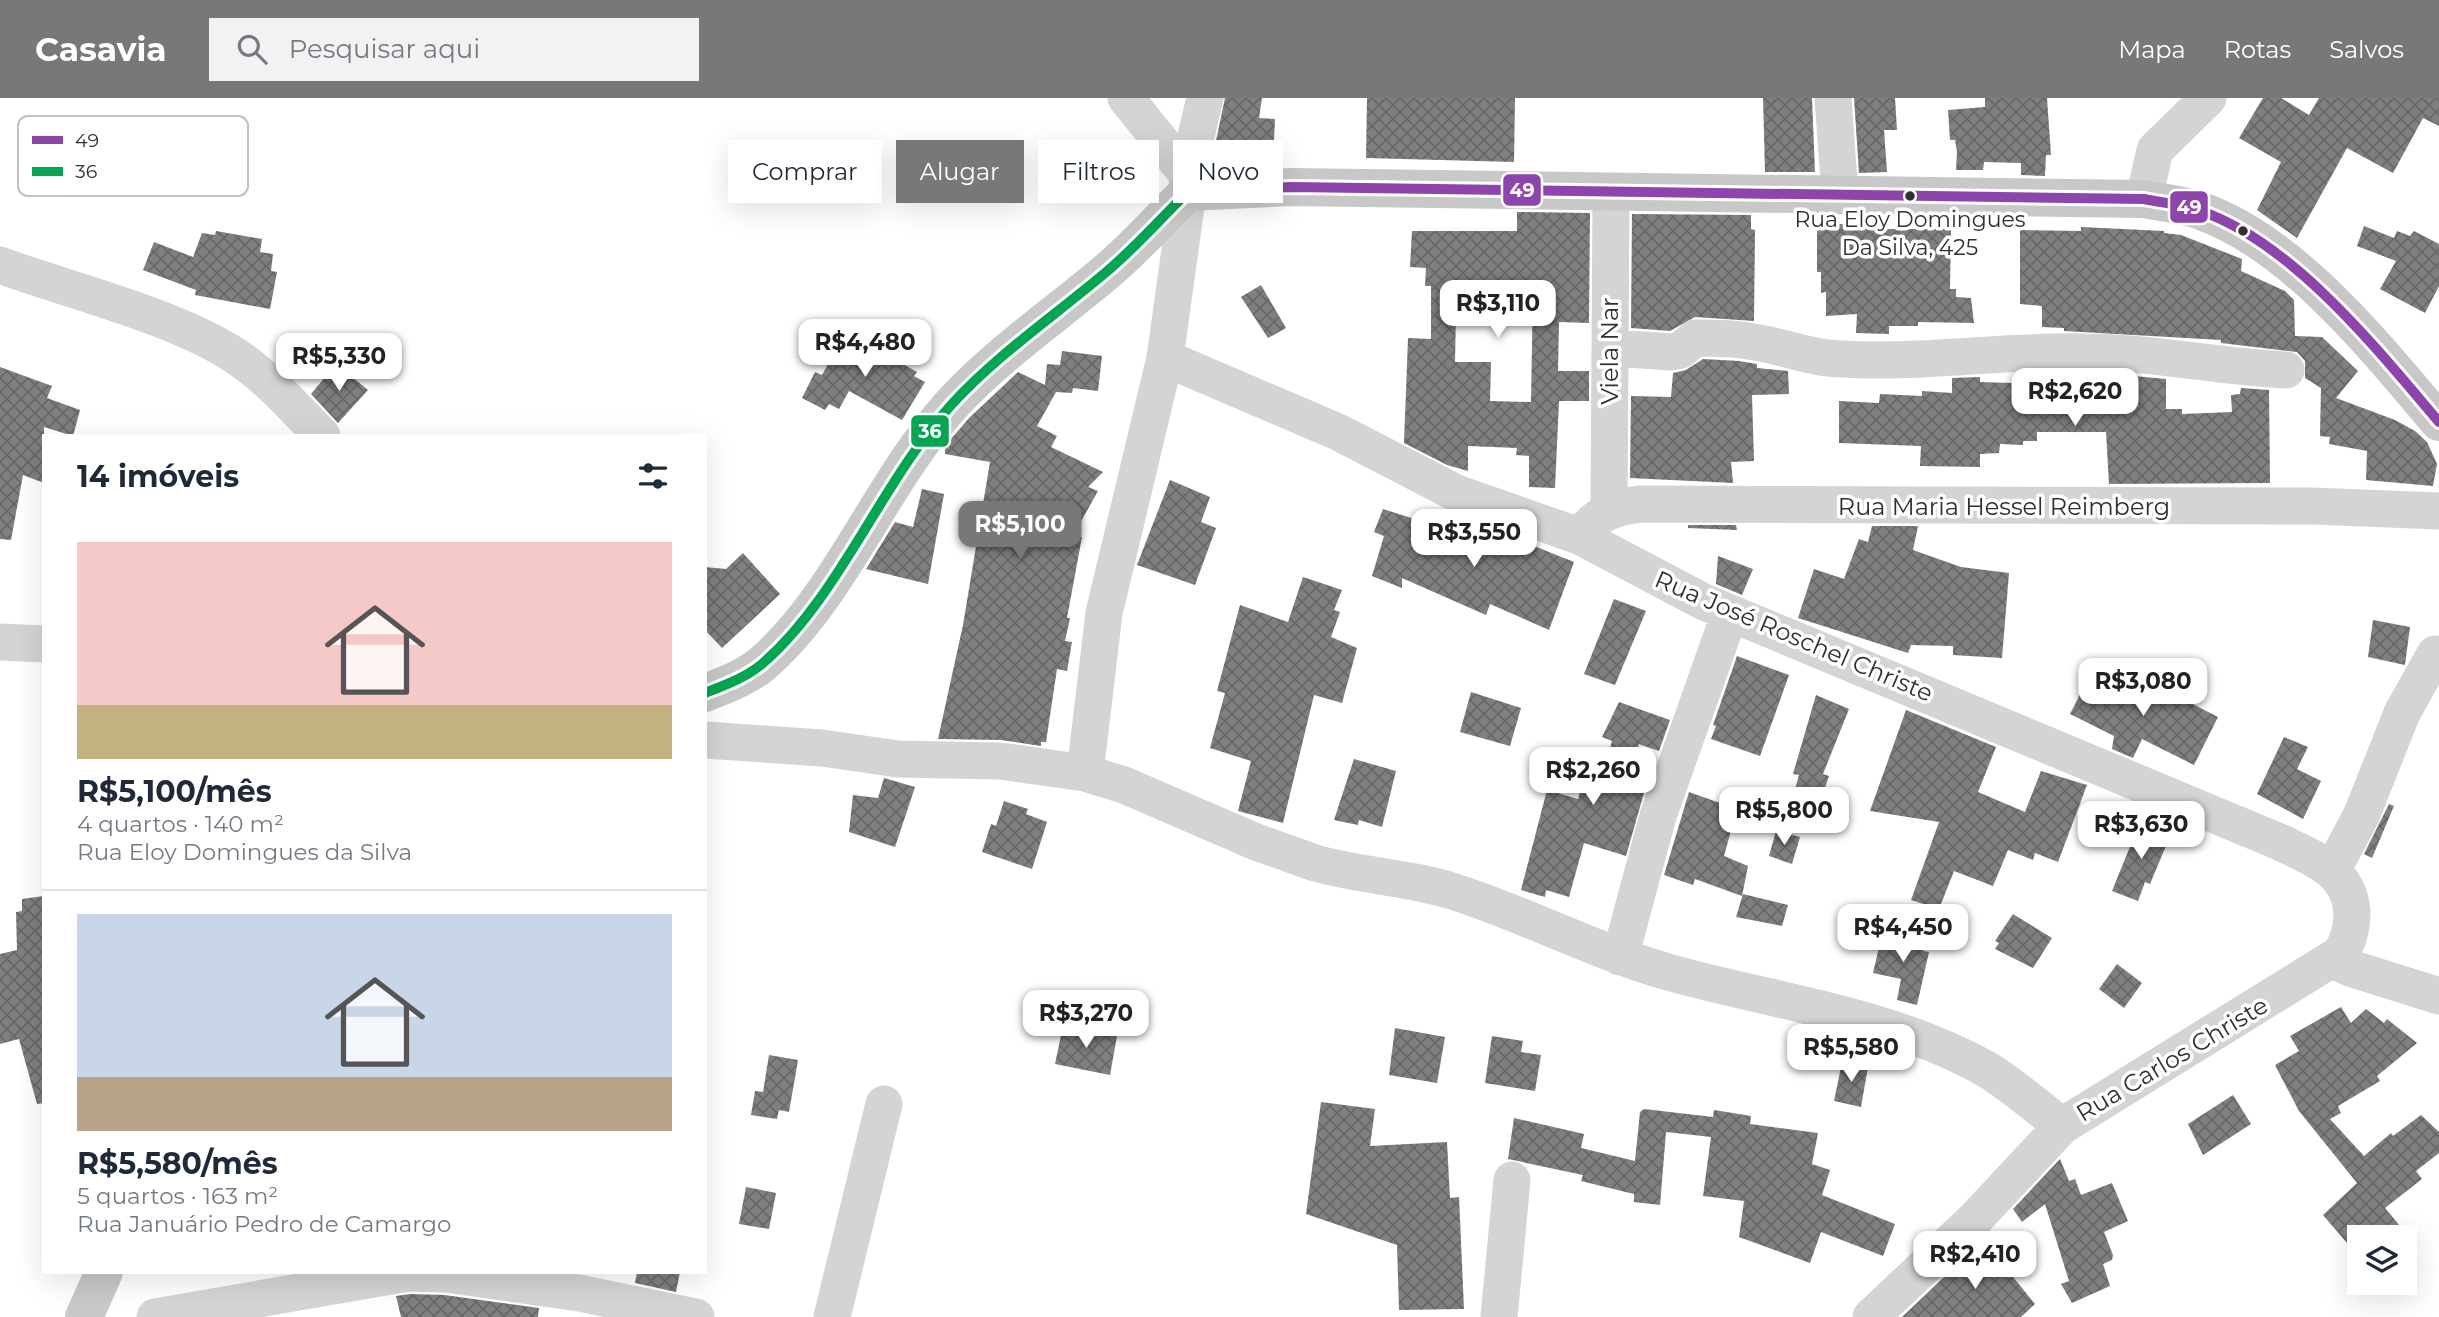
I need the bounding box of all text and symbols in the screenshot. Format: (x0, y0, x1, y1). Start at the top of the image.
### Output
search box (209, 18, 699, 81)
text: Casavia (35, 29, 167, 69)
icon: search (233, 30, 271, 68)
text: Pesquisar aqui (289, 33, 480, 65)
text: Mapa (2118, 35, 2186, 64)
text: Rotas (2224, 35, 2291, 64)
text: Salvos (2329, 35, 2404, 64)
legend (18, 116, 248, 196)
text: 49 (75, 129, 99, 152)
chip: Comprar (728, 140, 882, 203)
chip: Alugar (896, 140, 1024, 203)
chip: Filtros (1038, 140, 1159, 203)
chip: Novo (1173, 140, 1283, 203)
text: 36 (75, 160, 97, 183)
line badge: 49 (1502, 173, 1542, 207)
text: 49 (1509, 179, 1535, 202)
marker: Rua Eloy Domingues Da Silva, 425 (1903, 189, 1917, 203)
line badge: 49 (2169, 190, 2209, 224)
text: 49 (2176, 196, 2202, 219)
place label: Rua Eloy Domingues Da Silva, 425 (1794, 206, 2026, 261)
unlabelled marker (2236, 224, 2250, 238)
pin: R$3,110 (1433, 280, 1563, 340)
text: R$3,110 (1456, 289, 1540, 317)
street label: Viela Nar (1595, 297, 1624, 405)
pin: R$4,480 (800, 320, 930, 379)
text: R$4,480 (814, 328, 916, 356)
pin: R$5,330 (274, 334, 404, 393)
text: R$5,330 (292, 342, 386, 370)
pin: R$2,620 (2010, 368, 2140, 428)
text: R$2,620 (2028, 377, 2122, 405)
line badge: 36 (910, 414, 950, 448)
text: 36 (917, 420, 942, 443)
icon: filters (634, 457, 672, 495)
text: 14 imóveis (77, 458, 239, 495)
street label: Rua Maria Hessel Reimberg (1838, 492, 2170, 521)
pin: R$5,100 (955, 502, 1085, 561)
text: R$5,100 (974, 510, 1066, 538)
pin: R$3,550 (1409, 510, 1539, 569)
text: R$3,550 (1427, 518, 1521, 546)
street label: Rua José Roschel Christe (1651, 564, 1937, 708)
icon: home (312, 587, 438, 713)
pin: R$3,080 (2078, 658, 2208, 718)
text: R$3,080 (2094, 667, 2192, 695)
pin: R$2,260 (1528, 748, 1658, 807)
text: R$2,260 (1545, 756, 1641, 784)
text: R$5,100/mês (77, 773, 272, 810)
pin: R$5,800 (1719, 788, 1849, 847)
text: R$5,800 (1735, 796, 1833, 824)
pin: R$3,630 (2076, 802, 2206, 861)
text: 4 quartos · 140 m² (77, 810, 284, 838)
text: R$3,630 (2094, 810, 2188, 838)
text: Rua Eloy Domingues da Silva (77, 838, 412, 866)
pin: R$4,450 (1838, 904, 1968, 964)
text: R$4,450 (1853, 913, 1953, 941)
icon: home (312, 959, 438, 1085)
pin: R$3,270 (1021, 990, 1151, 1050)
street label: Rua Carlos Christe (2071, 990, 2273, 1128)
text: R$3,270 (1039, 999, 1133, 1027)
pin: R$5,580 (1786, 1024, 1916, 1084)
text: R$5,580 (1803, 1033, 1899, 1061)
text: R$5,580/mês (77, 1145, 278, 1182)
text: 5 quartos · 163 m² (77, 1182, 278, 1210)
text: Rua Januário Pedro de Camargo (77, 1210, 451, 1238)
map controls (2347, 1225, 2417, 1295)
button: layers (2347, 1225, 2417, 1295)
pin: R$2,410 (1910, 1232, 2040, 1291)
text: R$2,410 (1929, 1240, 2021, 1268)

